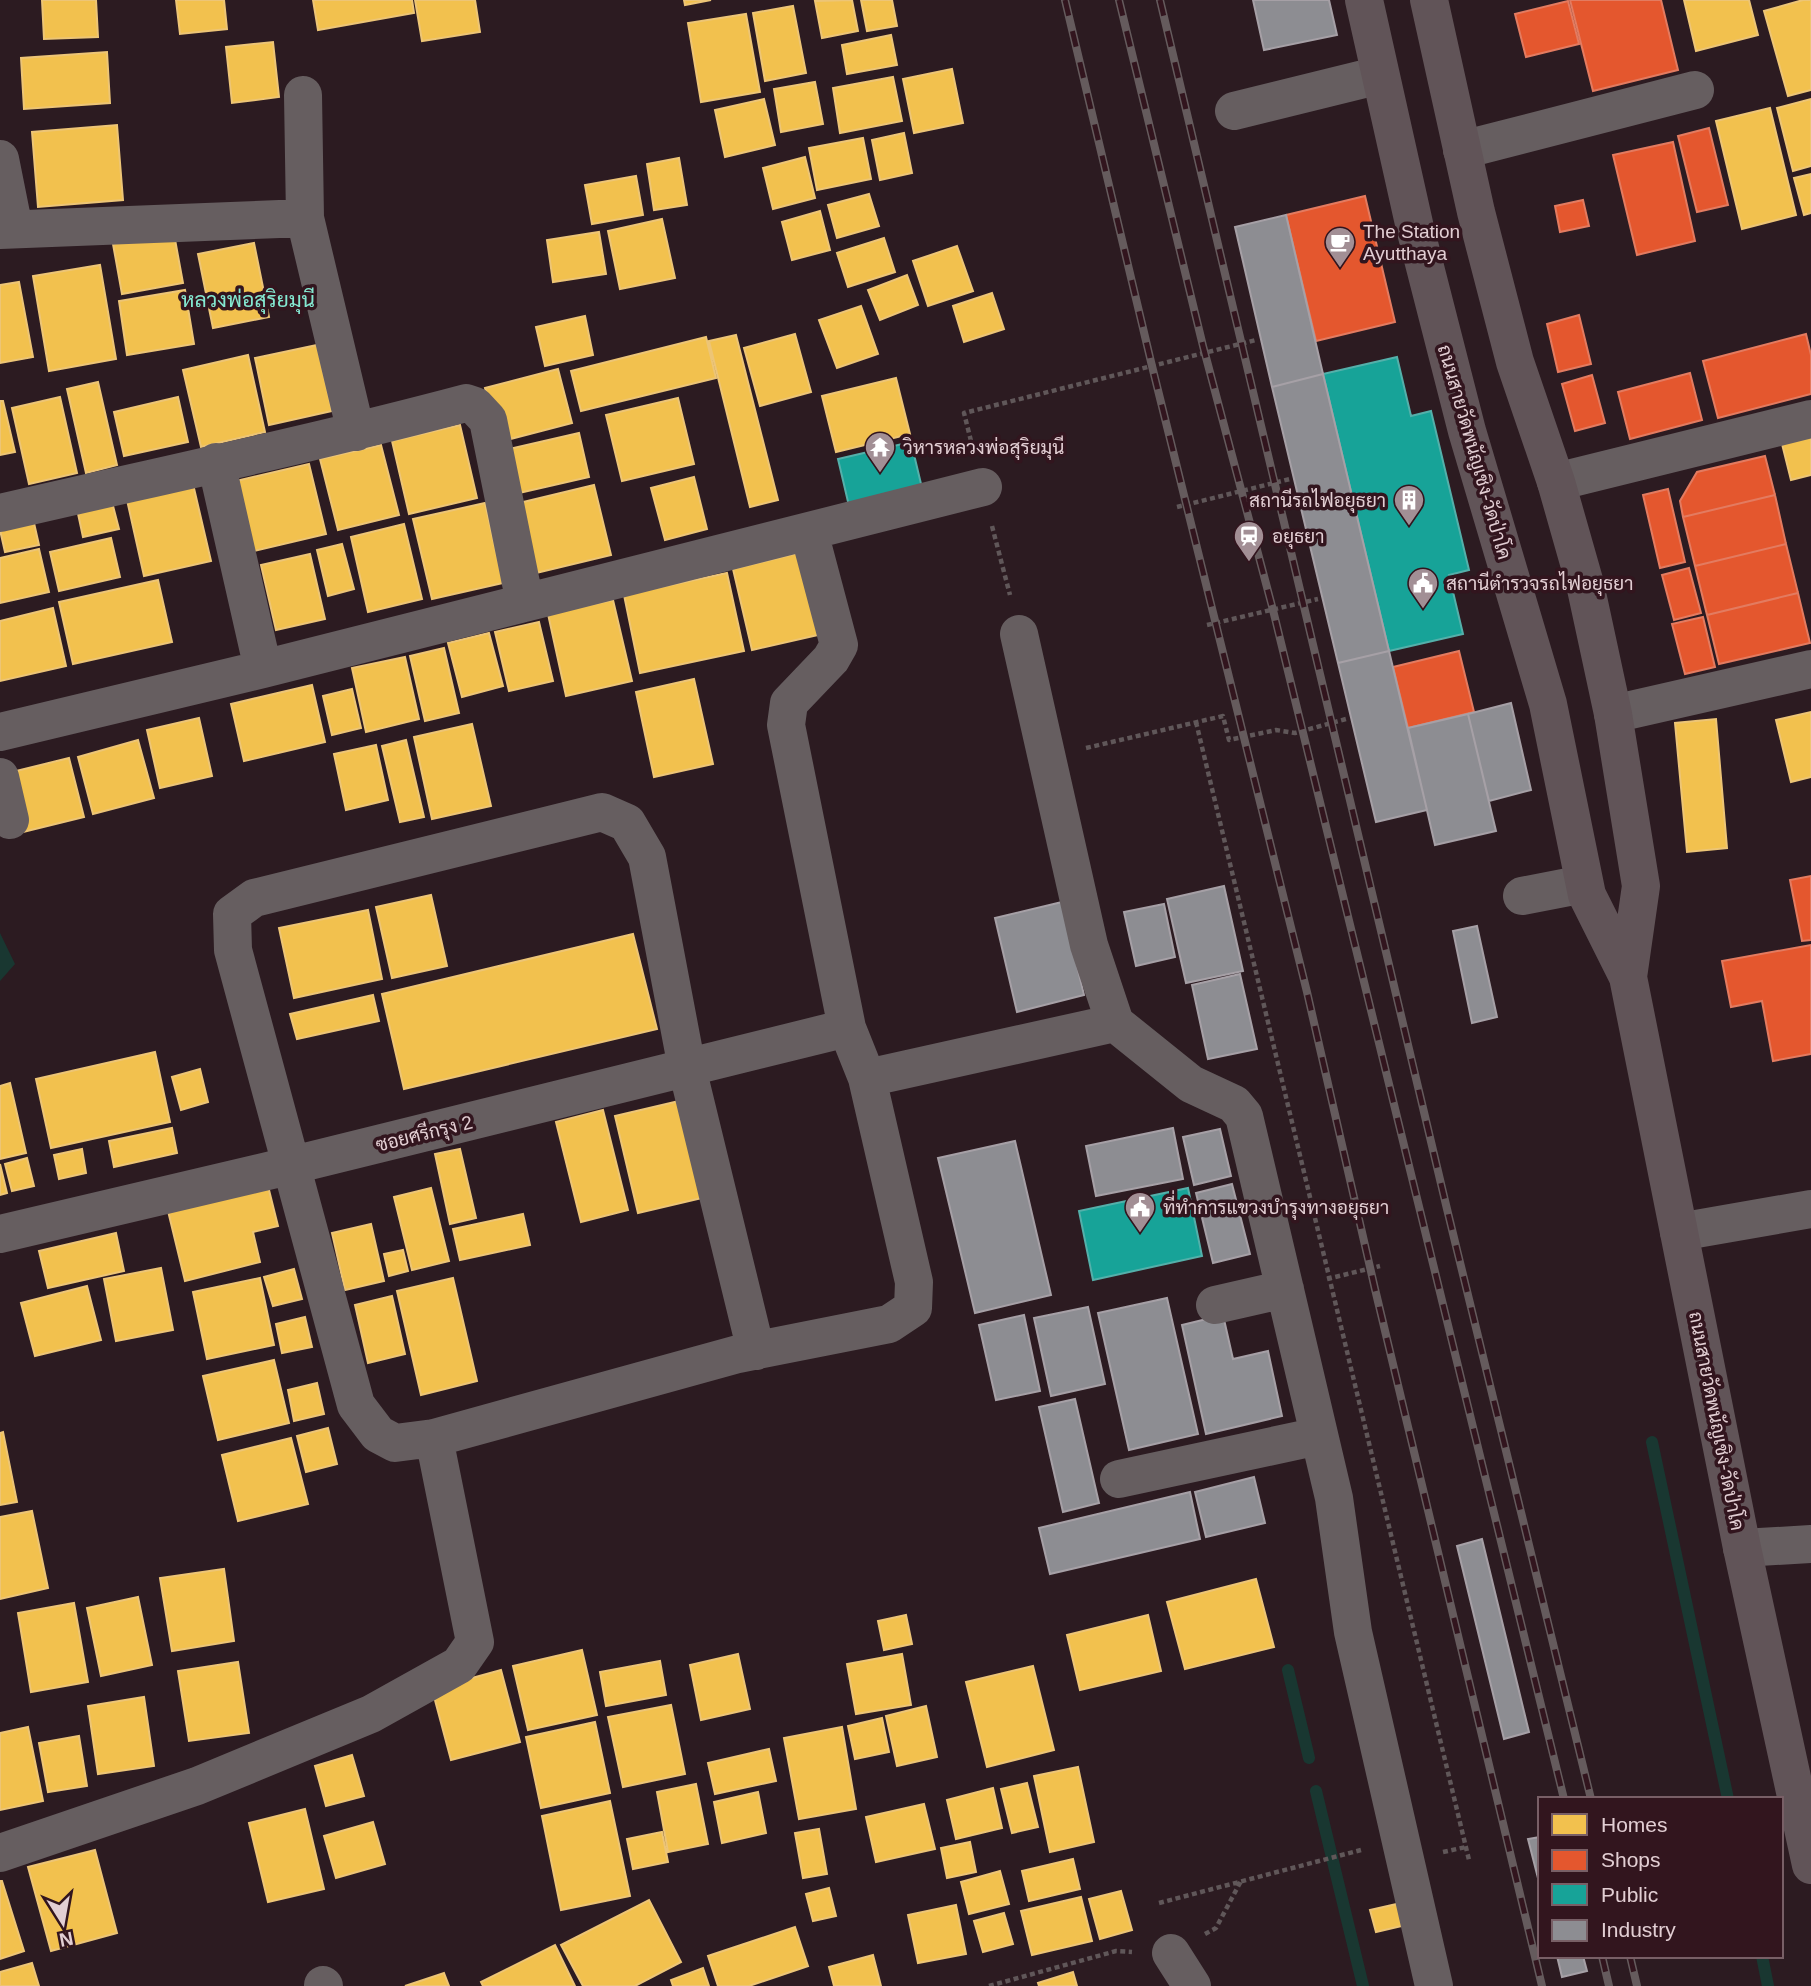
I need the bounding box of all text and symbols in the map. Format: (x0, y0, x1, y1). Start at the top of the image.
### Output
place label: The Station Ayutthaya (1363, 221, 1460, 264)
cafe icon: The Station Ayutthaya (1323, 225, 1357, 269)
district label: หลวงพ่อสุริยมุนี (181, 287, 315, 314)
street label: ถนนสายวัดพนัญเชิง-วัดป่าโค (1433, 342, 1517, 562)
temple icon: วิหารหลวงพ่อสุริยมุนี (863, 430, 897, 474)
place label: วิหารหลวงพ่อสุริยมุนี (903, 435, 1064, 460)
building icon: สถานีรถไฟอยุธยา (1392, 483, 1426, 527)
place label: สถานีรถไฟอยุธยา (1249, 488, 1386, 513)
station icon: อยุธยา (1232, 519, 1266, 563)
place label: อยุธยา (1272, 526, 1324, 549)
public building icon: สถานีตำรวจรถไฟอยุธยา (1406, 566, 1440, 610)
place label: สถานีตำรวจรถไฟอยุธยา (1446, 571, 1633, 596)
street label: ซอยศรีกรุง 2 (373, 1109, 475, 1158)
public building icon: ที่ทำการแขวงบำรุงทางอยุธยา (1123, 1190, 1157, 1234)
place label: ที่ทำการแขวงบำรุงทางอยุธยา (1163, 1190, 1389, 1220)
street label: ถนนสายวัดพนัญเชิง-วัดป่าโค (1684, 1309, 1750, 1533)
legend (1538, 1797, 1783, 1958)
text: Homes (1601, 1813, 1668, 1836)
text: Shops (1601, 1848, 1661, 1871)
text: Public (1601, 1883, 1658, 1906)
north arrow (28, 1888, 98, 1958)
text: Industry (1601, 1918, 1676, 1941)
text: N (57, 1928, 75, 1951)

